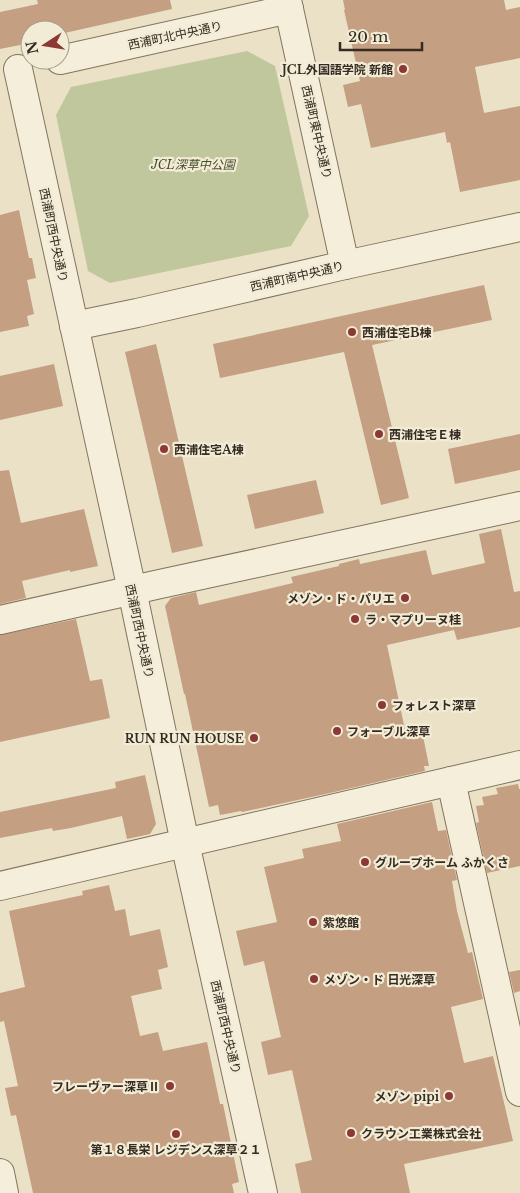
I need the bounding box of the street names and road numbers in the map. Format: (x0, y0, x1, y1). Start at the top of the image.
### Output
street label: 西浦町北中央通り (126, 18, 224, 52)
street label: 西浦町東中央通り (299, 84, 335, 180)
street label: 西浦町西中央通り (37, 186, 71, 284)
street label: 西浦町南中央通り (249, 258, 345, 294)
street label: 西浦町西中央通り (123, 582, 157, 680)
street label: 西浦町西中央通り (208, 979, 244, 1075)

